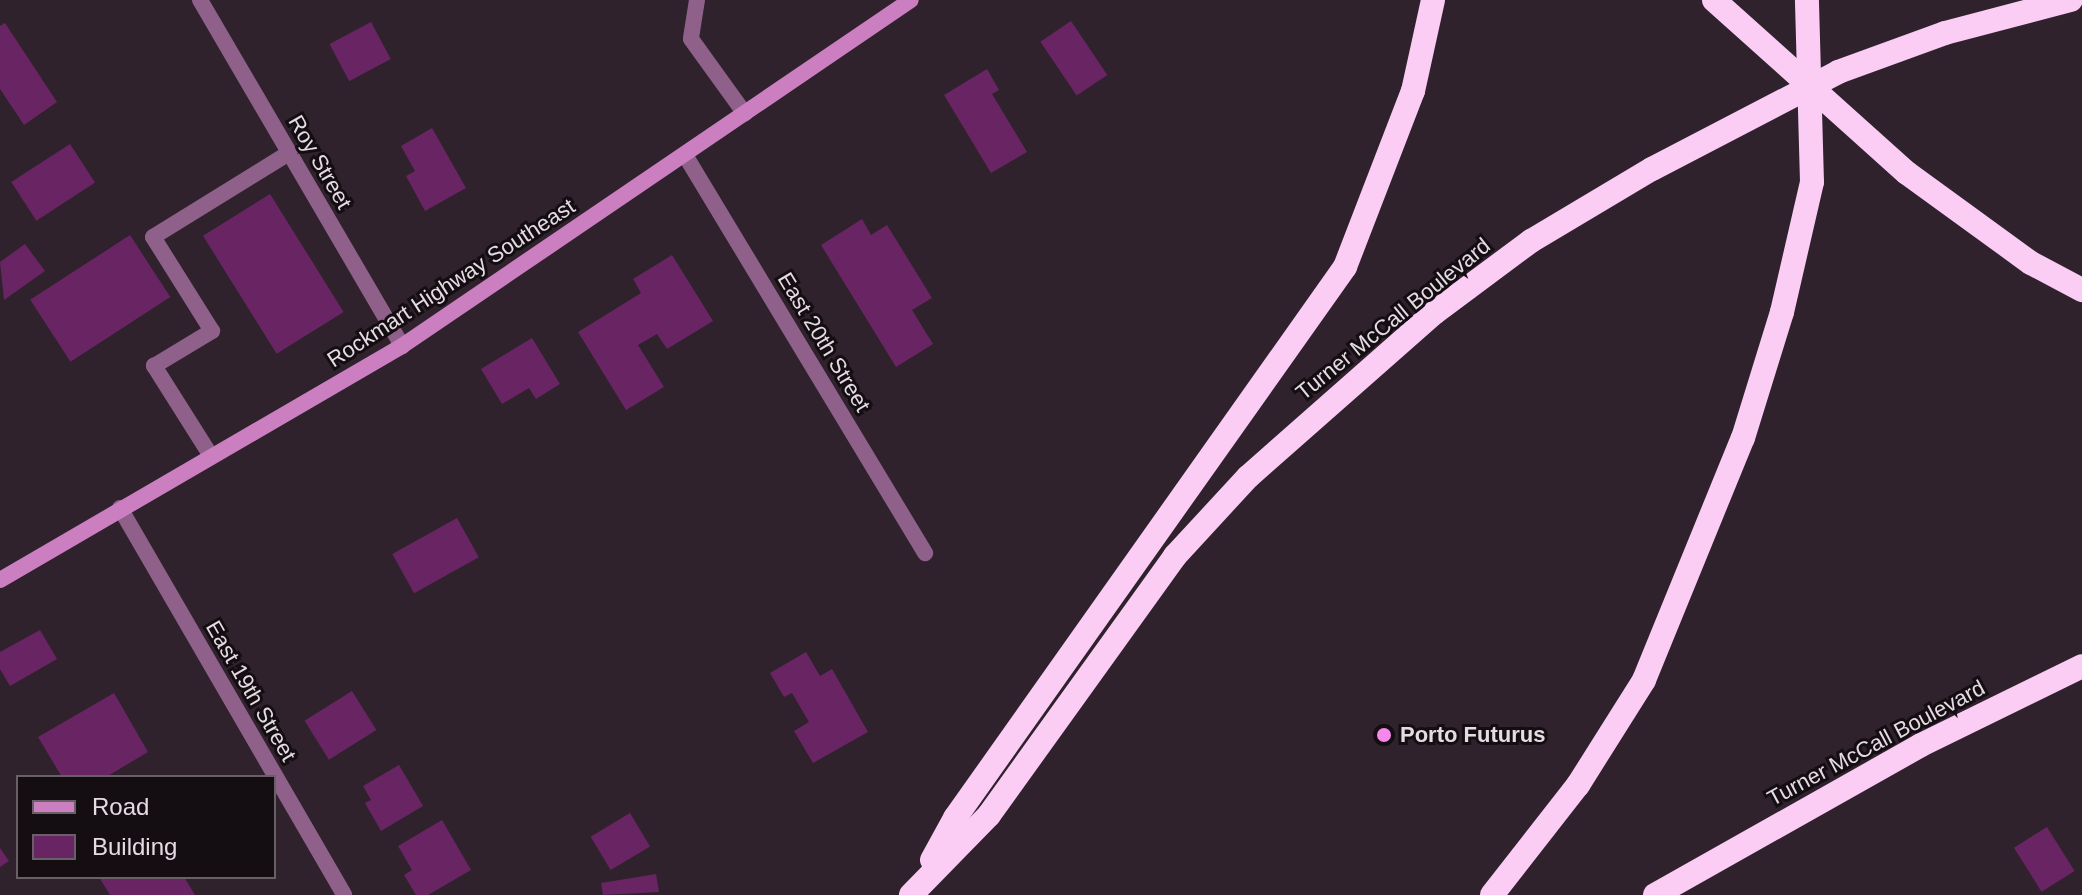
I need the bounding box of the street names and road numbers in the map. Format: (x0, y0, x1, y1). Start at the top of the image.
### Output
street label: Roy Street (283, 110, 357, 214)
street label: Rockmart Highway Southeast (322, 193, 580, 373)
street label: Turner McCall Boulevard (1290, 232, 1496, 406)
street label: East 20th Street (772, 268, 876, 416)
street label: East 19th Street (200, 616, 302, 766)
street label: Turner McCall Boulevard (1763, 674, 1989, 812)

